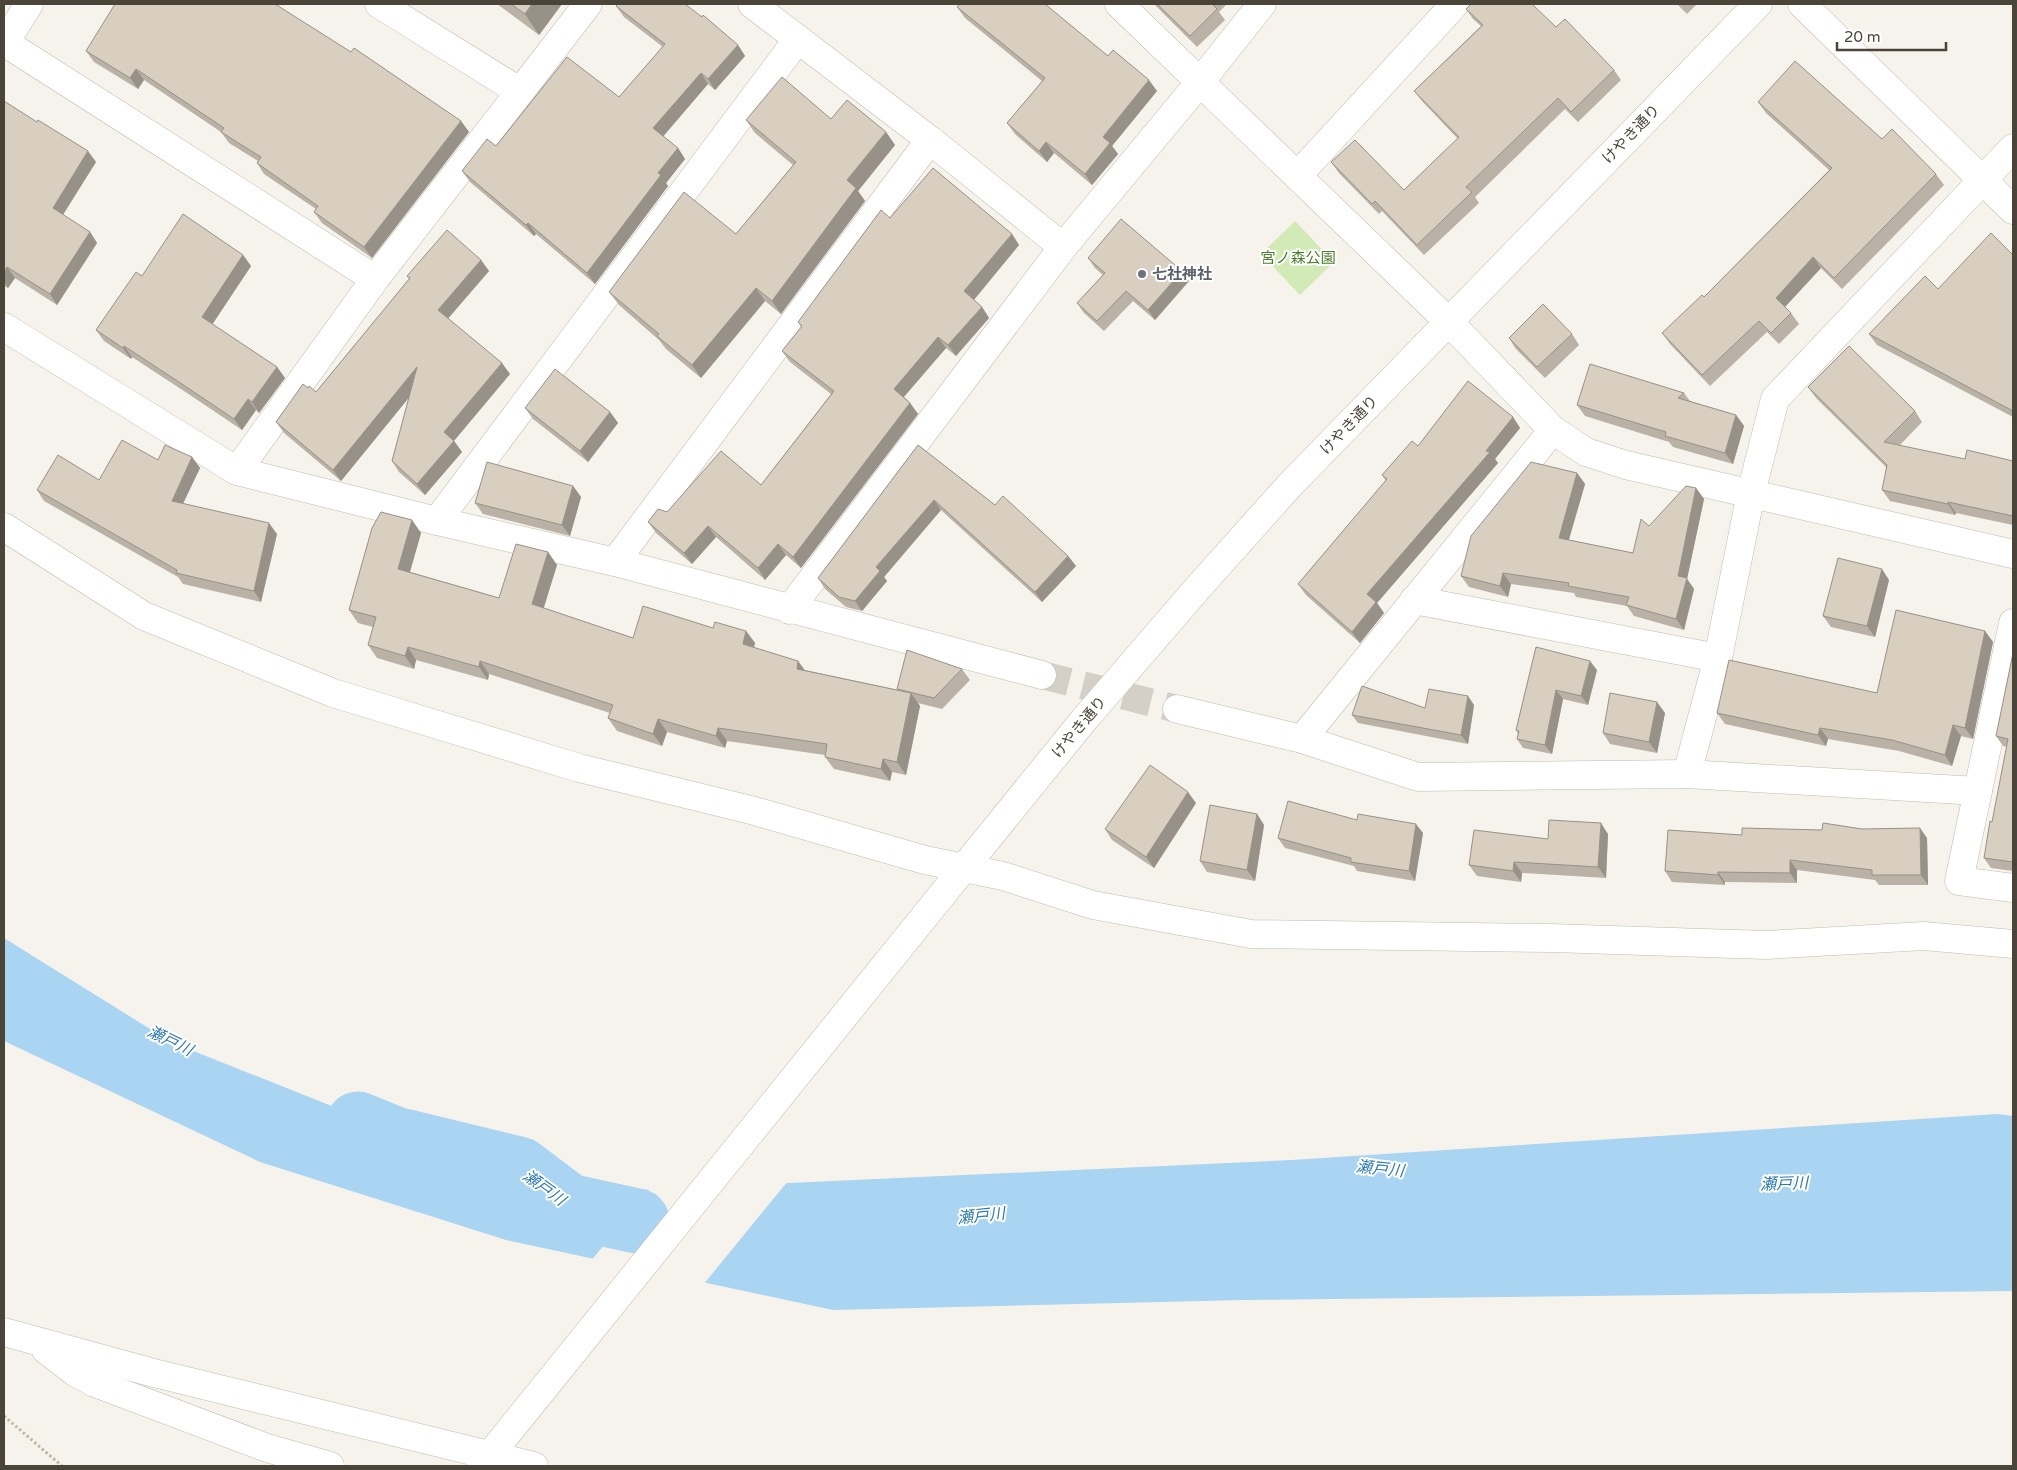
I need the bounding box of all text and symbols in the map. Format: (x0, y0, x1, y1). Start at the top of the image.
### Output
scale bar (1837, 20, 1946, 52)
text: 20 m (1844, 28, 1881, 46)
street label: けやき通り (1598, 101, 1664, 167)
park label: 宮ノ森公園 (1260, 249, 1336, 267)
place label: 七社神社 (1152, 265, 1212, 283)
marker: 七社神社 (1136, 268, 1148, 280)
street label: けやき通り (1316, 392, 1382, 458)
street label: けやき通り (1048, 692, 1110, 762)
water label: 瀬戸川 (144, 1021, 198, 1061)
water label: 瀬戸川 (1355, 1157, 1407, 1182)
water label: 瀬戸川 (519, 1166, 571, 1211)
water label: 瀬戸川 (1760, 1173, 1810, 1195)
water label: 瀬戸川 (956, 1203, 1008, 1228)

